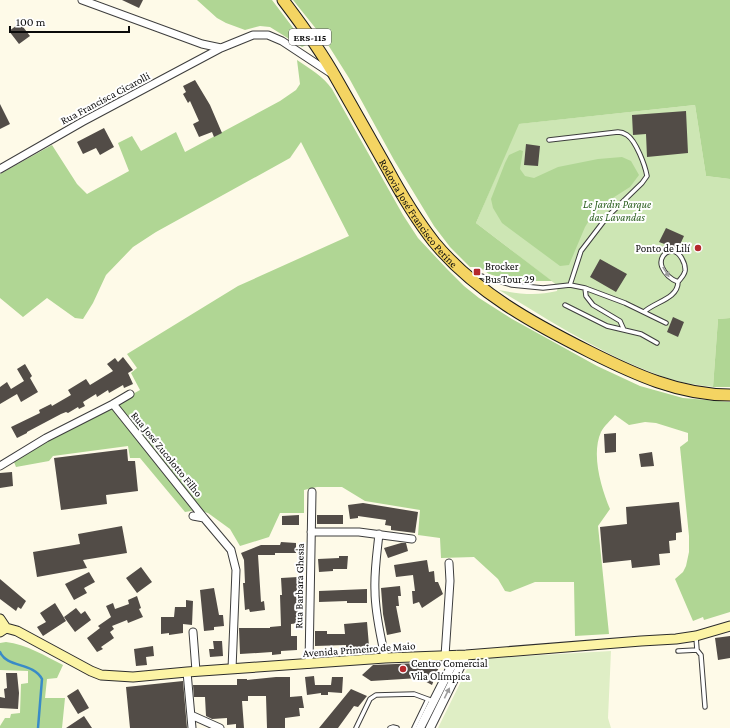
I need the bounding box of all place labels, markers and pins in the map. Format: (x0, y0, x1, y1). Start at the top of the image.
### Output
place label: Ponto de Lilí (635, 242, 691, 254)
marker: Ponto de Lilí (693, 243, 703, 253)
place label: Brocker BusTour 29 (485, 260, 535, 285)
marker: Brocker BusTour 29 (472, 267, 482, 277)
place label: Centro Comercial Vila Olímpica (411, 657, 488, 683)
marker: Centro Comercial Vila Olímpica (398, 664, 408, 674)

